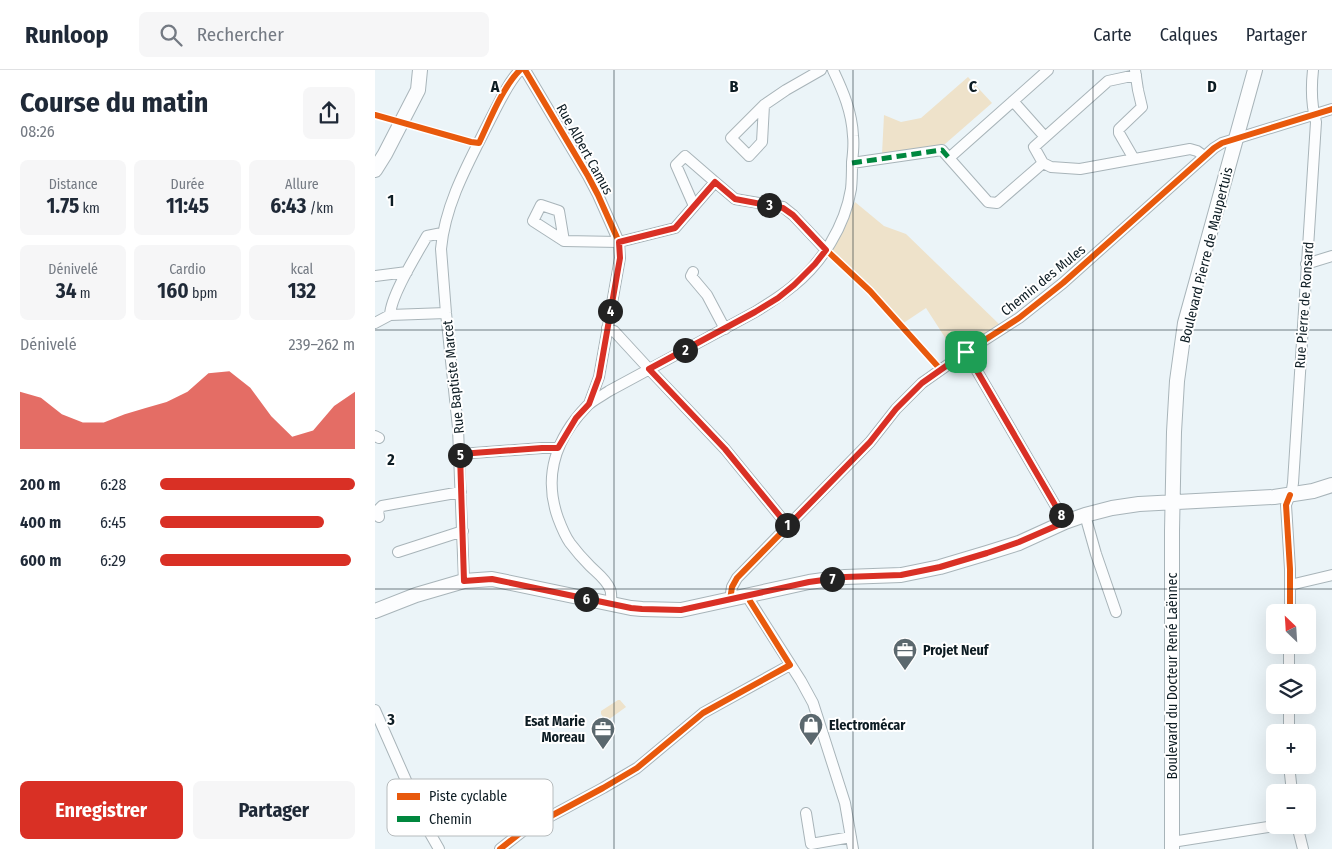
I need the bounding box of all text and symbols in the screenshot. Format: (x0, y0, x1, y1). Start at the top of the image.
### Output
search box (139, 12, 489, 57)
text: Runloop (25, 21, 109, 49)
icon: search (157, 21, 185, 49)
text: Rechercher (197, 23, 284, 46)
text: Carte (1093, 24, 1132, 46)
text: Calques (1160, 24, 1218, 46)
text: Partager (1246, 24, 1307, 46)
text: A (490, 77, 500, 96)
text: B (730, 77, 739, 96)
text: C (969, 77, 978, 96)
text: D (1207, 77, 1217, 96)
text: Course du matin (20, 86, 209, 119)
button: share (303, 87, 355, 139)
street label: Rue Albert Camus (553, 101, 617, 198)
text: 08:26 (20, 122, 55, 141)
street label: Boulevard Pierre de Maupertuis (1176, 165, 1237, 345)
text: Distance (49, 176, 98, 193)
text: Durée (171, 176, 204, 193)
text: Allure (285, 176, 319, 193)
text: 1 (388, 191, 394, 210)
pin: 3 (757, 192, 781, 218)
text: 1.75 (46, 193, 79, 219)
text: 11:45 (166, 193, 209, 219)
text: 6:43 (270, 193, 306, 219)
text: 3 (766, 197, 773, 214)
text: km (79, 200, 100, 217)
text: /km (306, 200, 333, 217)
street label: Chemin des Mules (998, 241, 1089, 320)
street label: Rue Pierre de Ronsard (1292, 241, 1317, 369)
text: Dénivelé (48, 261, 98, 278)
text: Cardio (169, 261, 206, 278)
text: kcal (290, 261, 313, 278)
text: 34 (56, 278, 76, 304)
text: 160 (157, 278, 189, 304)
text: 132 (288, 278, 316, 304)
text: m (76, 285, 91, 302)
text: bpm (189, 285, 218, 302)
pin: 4 (597, 298, 623, 324)
text: 4 (607, 303, 614, 320)
street label: Rue Baptiste Marcet (439, 319, 468, 435)
pin (945, 331, 987, 373)
text: Dénivelé (20, 335, 77, 354)
text: 239–262 m (289, 335, 355, 354)
pin: 2 (673, 338, 697, 362)
icon: arrive (952, 338, 980, 366)
text: 2 (682, 342, 689, 359)
pin: 5 (447, 442, 473, 468)
text: 5 (457, 447, 464, 464)
text: 2 (386, 450, 395, 469)
text: 200 m (20, 475, 60, 494)
text: 6:28 (100, 475, 126, 494)
pin: 8 (1049, 502, 1073, 528)
text: 8 (1058, 507, 1065, 524)
pin: 1 (775, 512, 799, 538)
text: 400 m (20, 513, 61, 532)
text: 6:45 (100, 513, 126, 532)
text: 1 (785, 517, 790, 534)
text: 600 m (20, 551, 61, 570)
text: 6:29 (100, 551, 126, 570)
pin: 7 (819, 566, 845, 592)
text: 7 (830, 571, 835, 588)
street label: Boulevard du Docteur René Laënnec (1164, 573, 1181, 779)
pin: 6 (573, 586, 599, 612)
text: 6 (583, 591, 590, 608)
north arrow (1266, 604, 1316, 654)
map controls (1266, 604, 1316, 834)
office icon: Projet Neuf (892, 637, 918, 671)
place label: Projet Neuf (923, 642, 990, 659)
button: layers (1266, 664, 1316, 714)
text: 3 (386, 710, 395, 729)
shop icon: Electromécar (798, 712, 824, 746)
place label: Esat Marie Moreau (525, 713, 585, 746)
office icon: Esat Marie Moreau (590, 716, 616, 750)
place label: Electromécar (829, 717, 906, 734)
button: + (1266, 724, 1316, 774)
legend (387, 779, 553, 836)
button: Enregistrer (20, 781, 183, 839)
button: Partager (193, 781, 355, 839)
button: − (1266, 784, 1316, 834)
text: Piste cyclable (429, 788, 507, 805)
text: Chemin (429, 811, 472, 828)

